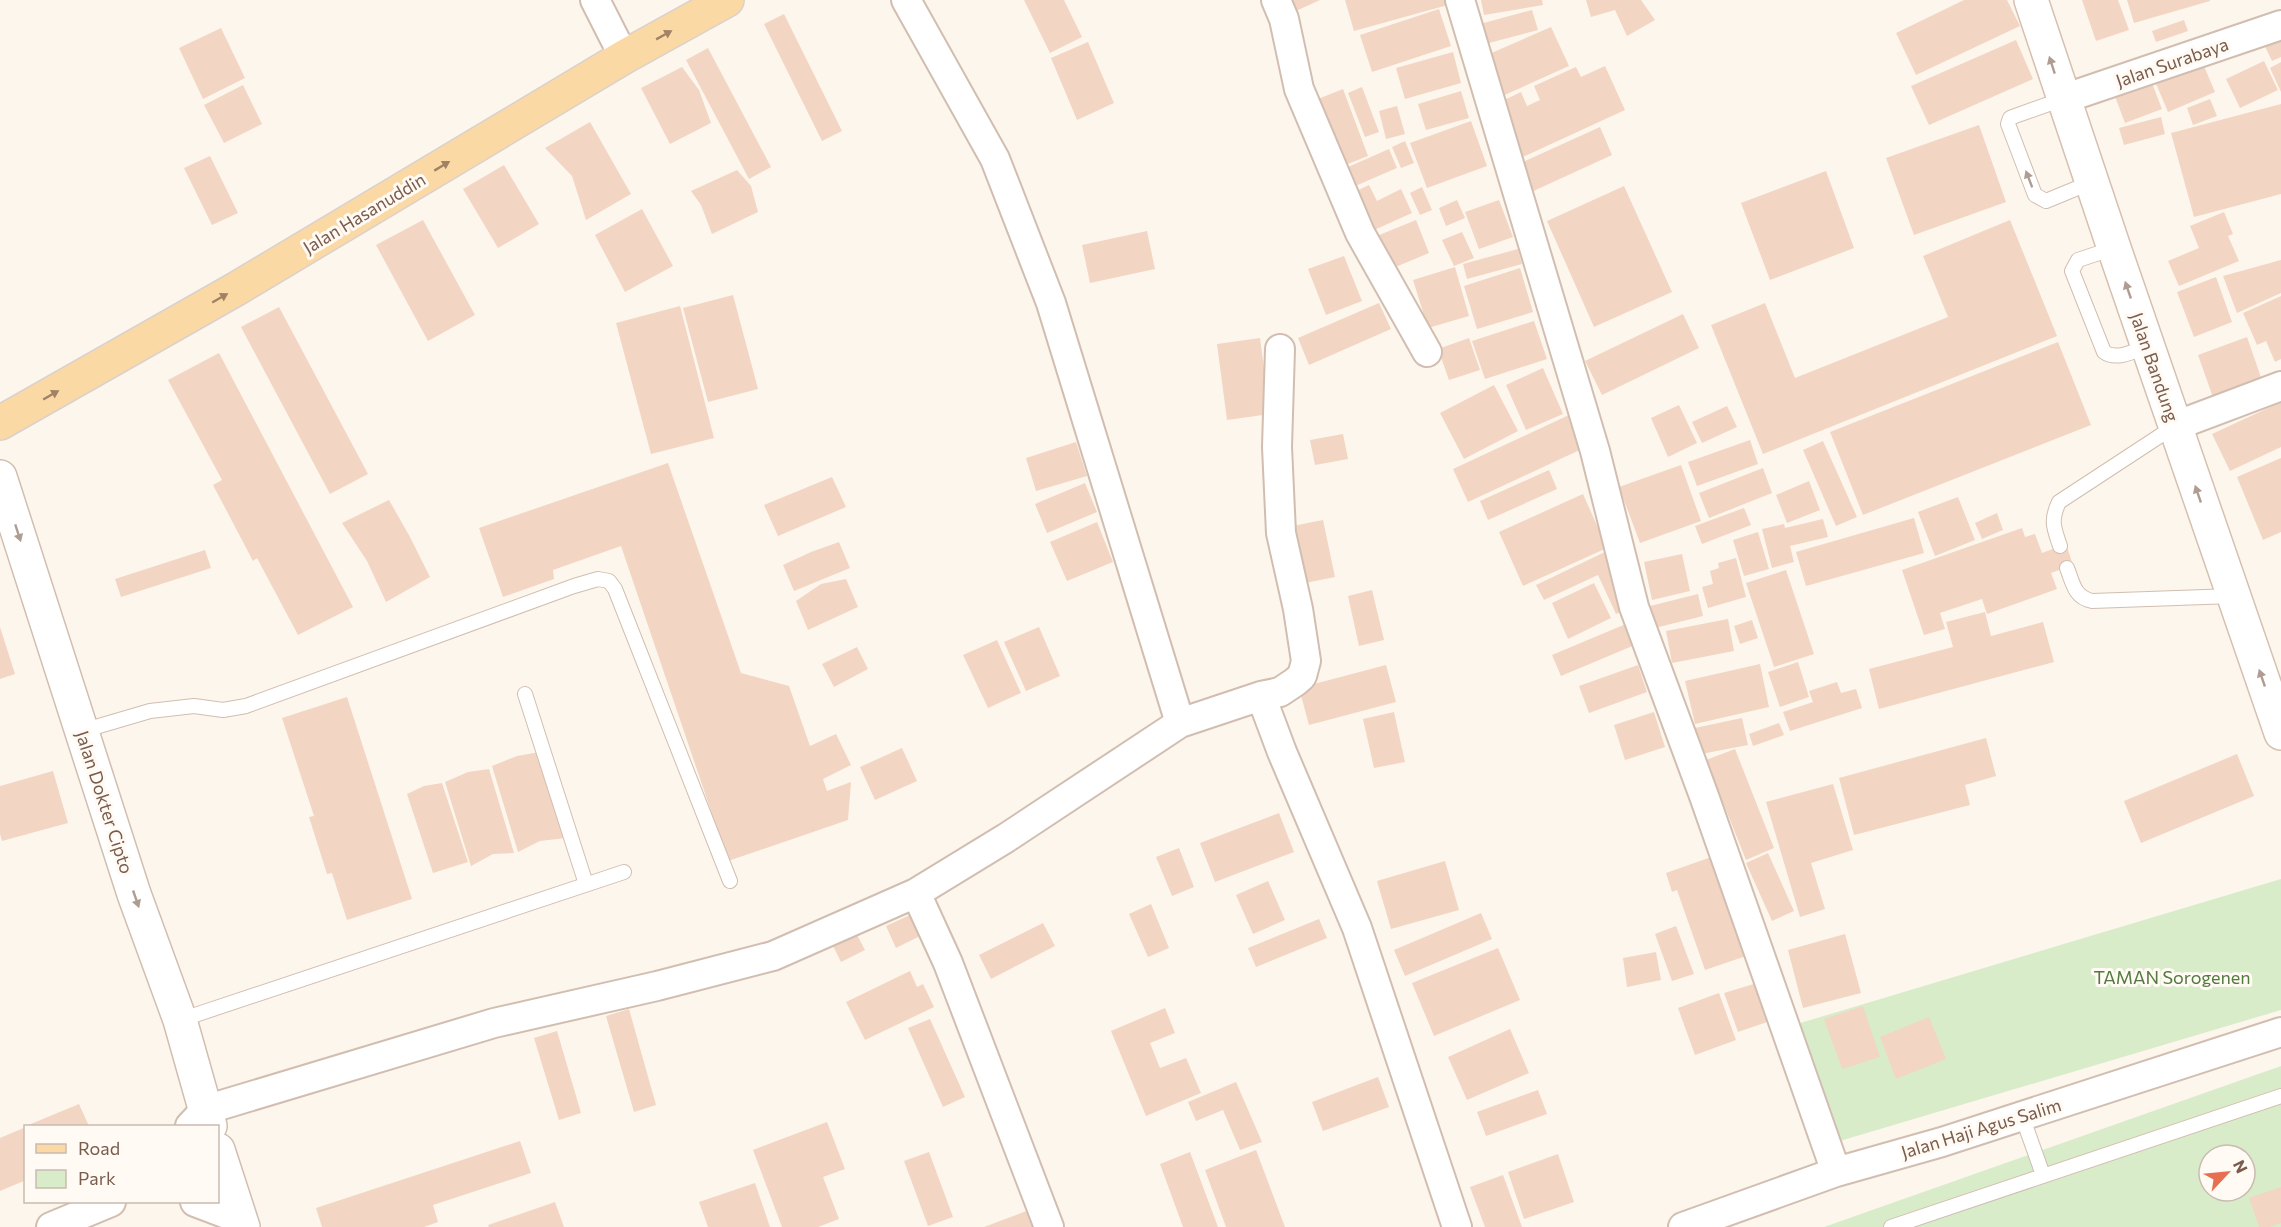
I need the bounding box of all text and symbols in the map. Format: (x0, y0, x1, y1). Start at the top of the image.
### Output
one-way arrow (656, 30, 673, 40)
street label: Jalan Surabaya (2113, 32, 2231, 92)
one-way arrow (2047, 56, 2057, 74)
one-way arrow (434, 161, 451, 171)
street label: Jalan Hasanuddin (299, 168, 429, 258)
one-way arrow (2024, 170, 2033, 188)
one-way arrow (2123, 280, 2133, 298)
one-way arrow (212, 293, 229, 303)
street label: Jalan Bandung (2126, 309, 2184, 425)
one-way arrow (43, 389, 59, 400)
one-way arrow (2193, 485, 2203, 503)
one-way arrow (14, 524, 23, 542)
one-way arrow (2257, 669, 2266, 687)
street label: Jalan Dokter Cipto (72, 728, 138, 876)
one-way arrow (131, 890, 141, 908)
park label: TAMAN Sorogenen (2093, 966, 2251, 988)
street label: Jalan Haji Agus Salim (1898, 1093, 2064, 1163)
legend (24, 1125, 219, 1203)
text: Road (78, 1137, 120, 1159)
north arrow (2197, 1143, 2257, 1203)
text: N (2230, 1157, 2252, 1176)
text: Park (78, 1167, 116, 1189)

